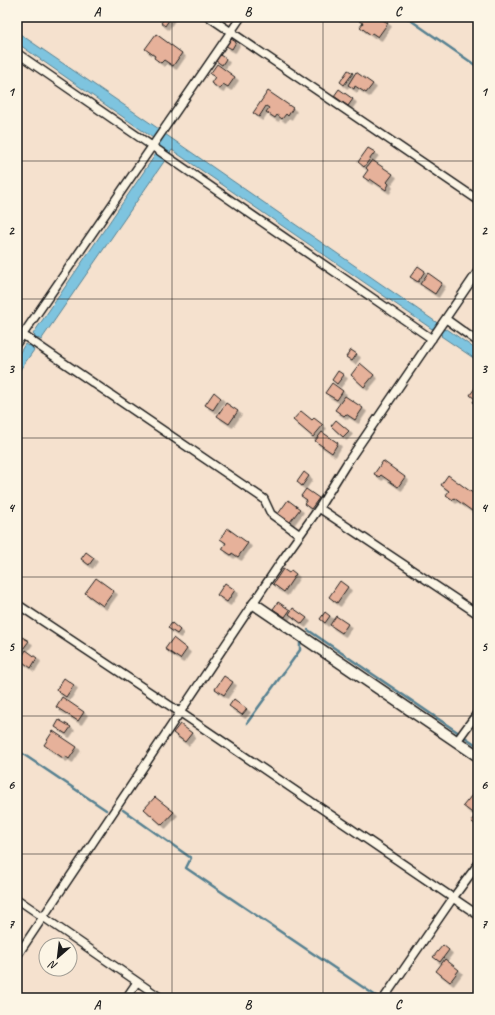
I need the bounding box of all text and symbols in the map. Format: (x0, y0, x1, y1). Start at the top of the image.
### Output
text: A (94, 4, 102, 20)
text: B (245, 4, 253, 20)
text: C (395, 4, 403, 20)
text: 1 (8, 84, 16, 100)
text: 1 (481, 84, 489, 100)
text: 2 (8, 223, 15, 239)
text: 2 (481, 223, 488, 239)
text: 3 (8, 361, 15, 377)
text: 3 (481, 361, 488, 377)
text: 4 (8, 500, 16, 516)
text: 4 (481, 500, 489, 516)
text: 5 (8, 639, 15, 655)
text: 5 (481, 639, 488, 655)
text: 6 (8, 777, 15, 793)
text: 6 (481, 777, 488, 793)
text: 7 (8, 916, 15, 932)
text: 7 (481, 916, 488, 932)
north arrow (38, 937, 78, 977)
text: N (45, 957, 60, 974)
text: A (94, 997, 102, 1013)
text: B (245, 997, 253, 1013)
text: C (395, 997, 403, 1013)

